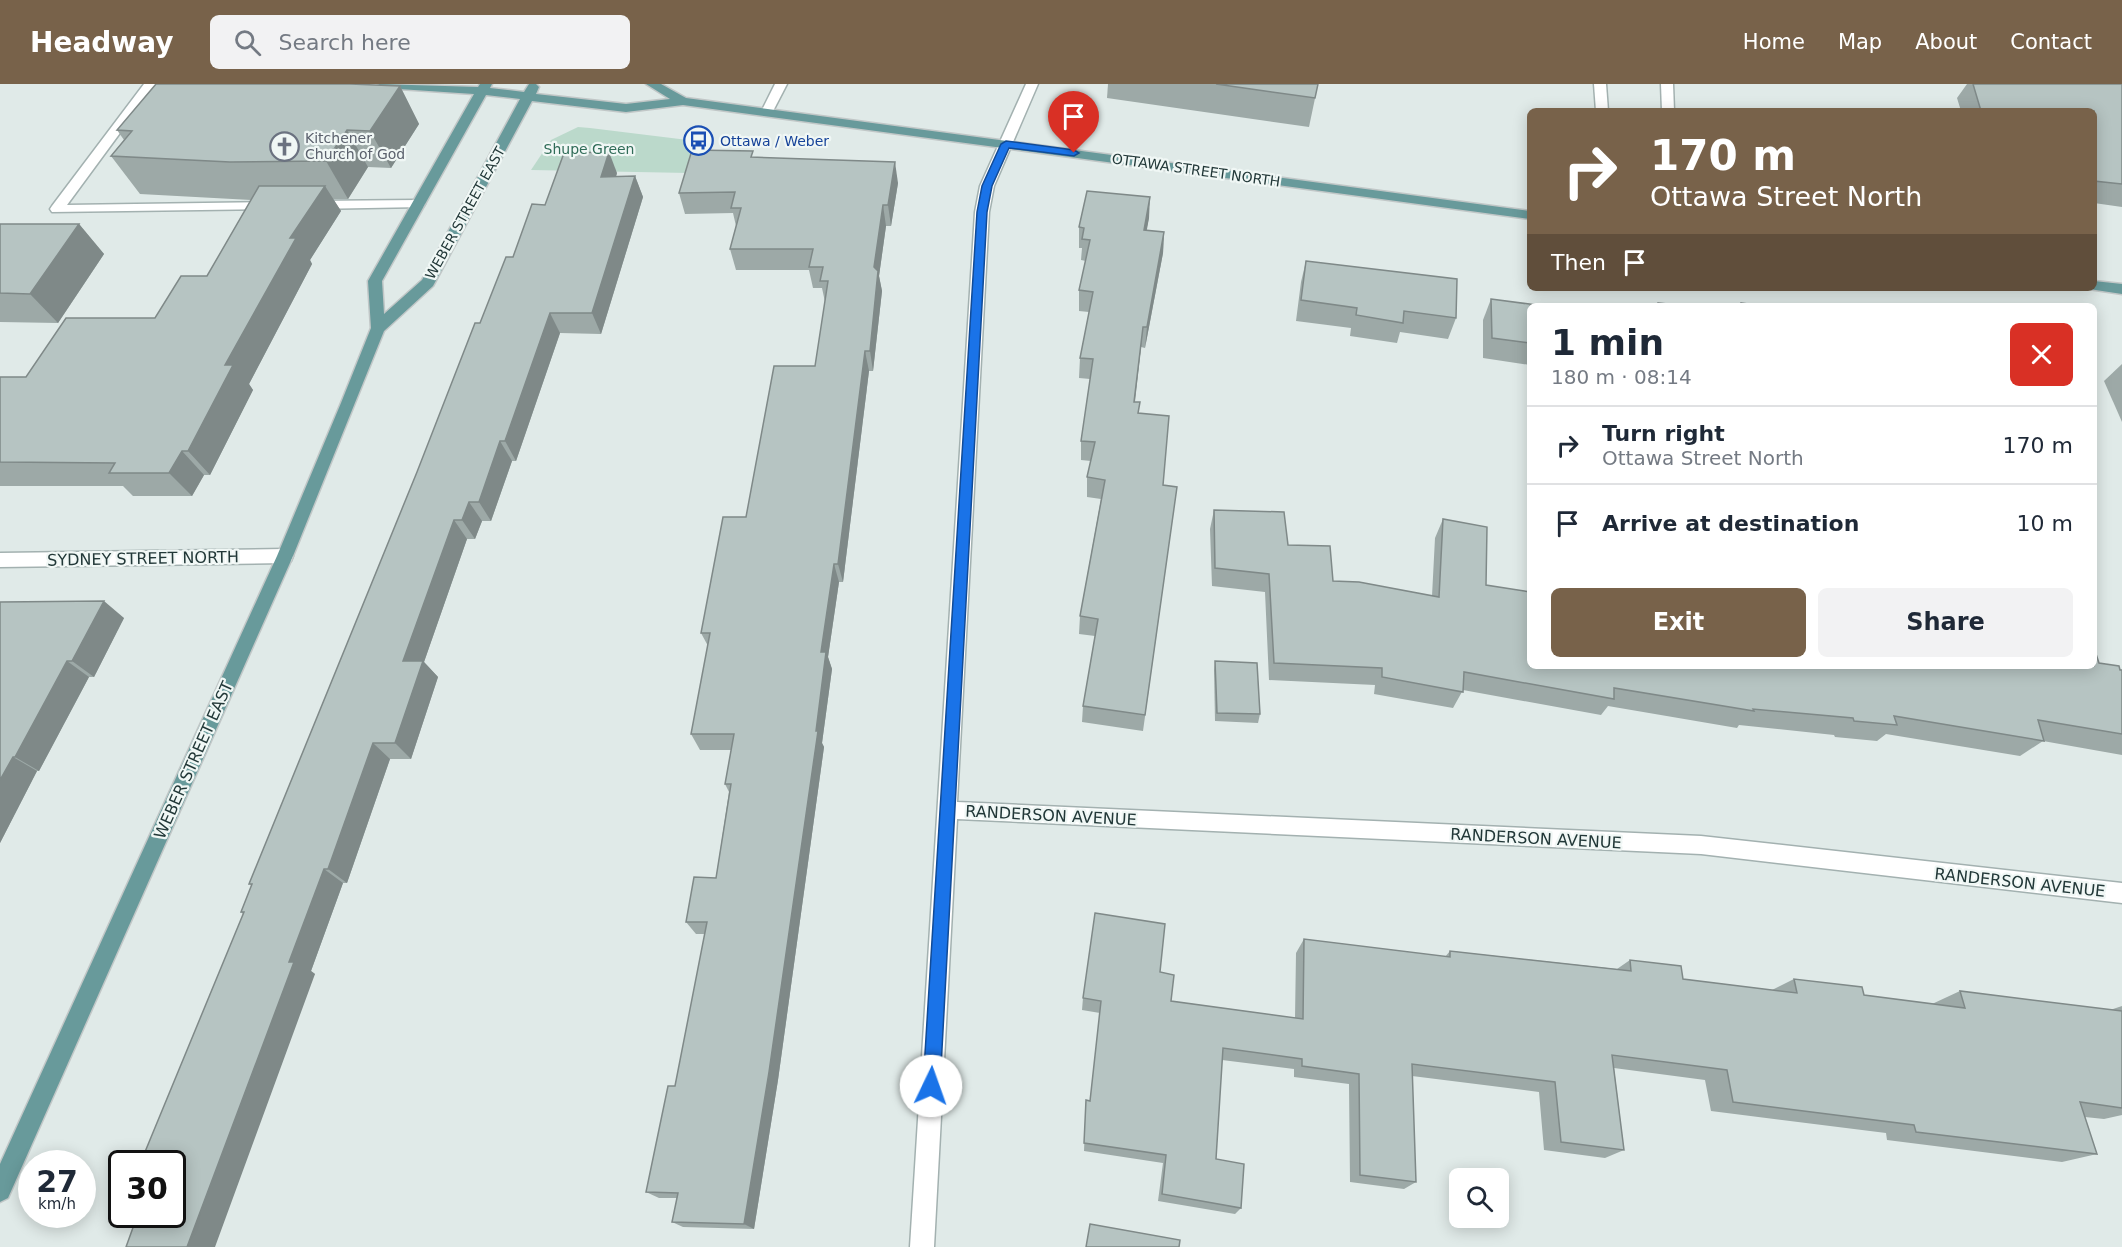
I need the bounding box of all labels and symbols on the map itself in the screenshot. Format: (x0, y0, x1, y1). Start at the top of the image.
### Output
pin (1048, 91, 1099, 153)
bus stop icon: Ottawa / Weber (683, 125, 715, 157)
church icon: Kitchener Church of God (268, 130, 300, 162)
place label: Kitchener Church of God (305, 130, 405, 162)
place label: Ottawa / Weber (720, 133, 829, 149)
park label: Shupe Green (544, 141, 634, 157)
street label: WEBER STREET EAST (422, 144, 508, 282)
street label: OTTAWA STREET NORTH (1111, 150, 1281, 190)
street label: SYDNEY STREET NORTH (47, 547, 239, 570)
street label: WEBER STREET EAST (150, 678, 237, 842)
street label: RANDERSON AVENUE (965, 802, 1137, 829)
street label: RANDERSON AVENUE (1450, 825, 1622, 852)
street label: RANDERSON AVENUE (1934, 864, 2106, 901)
position arrow (899, 1054, 963, 1118)
speed limit sign: 30 (108, 1150, 186, 1228)

